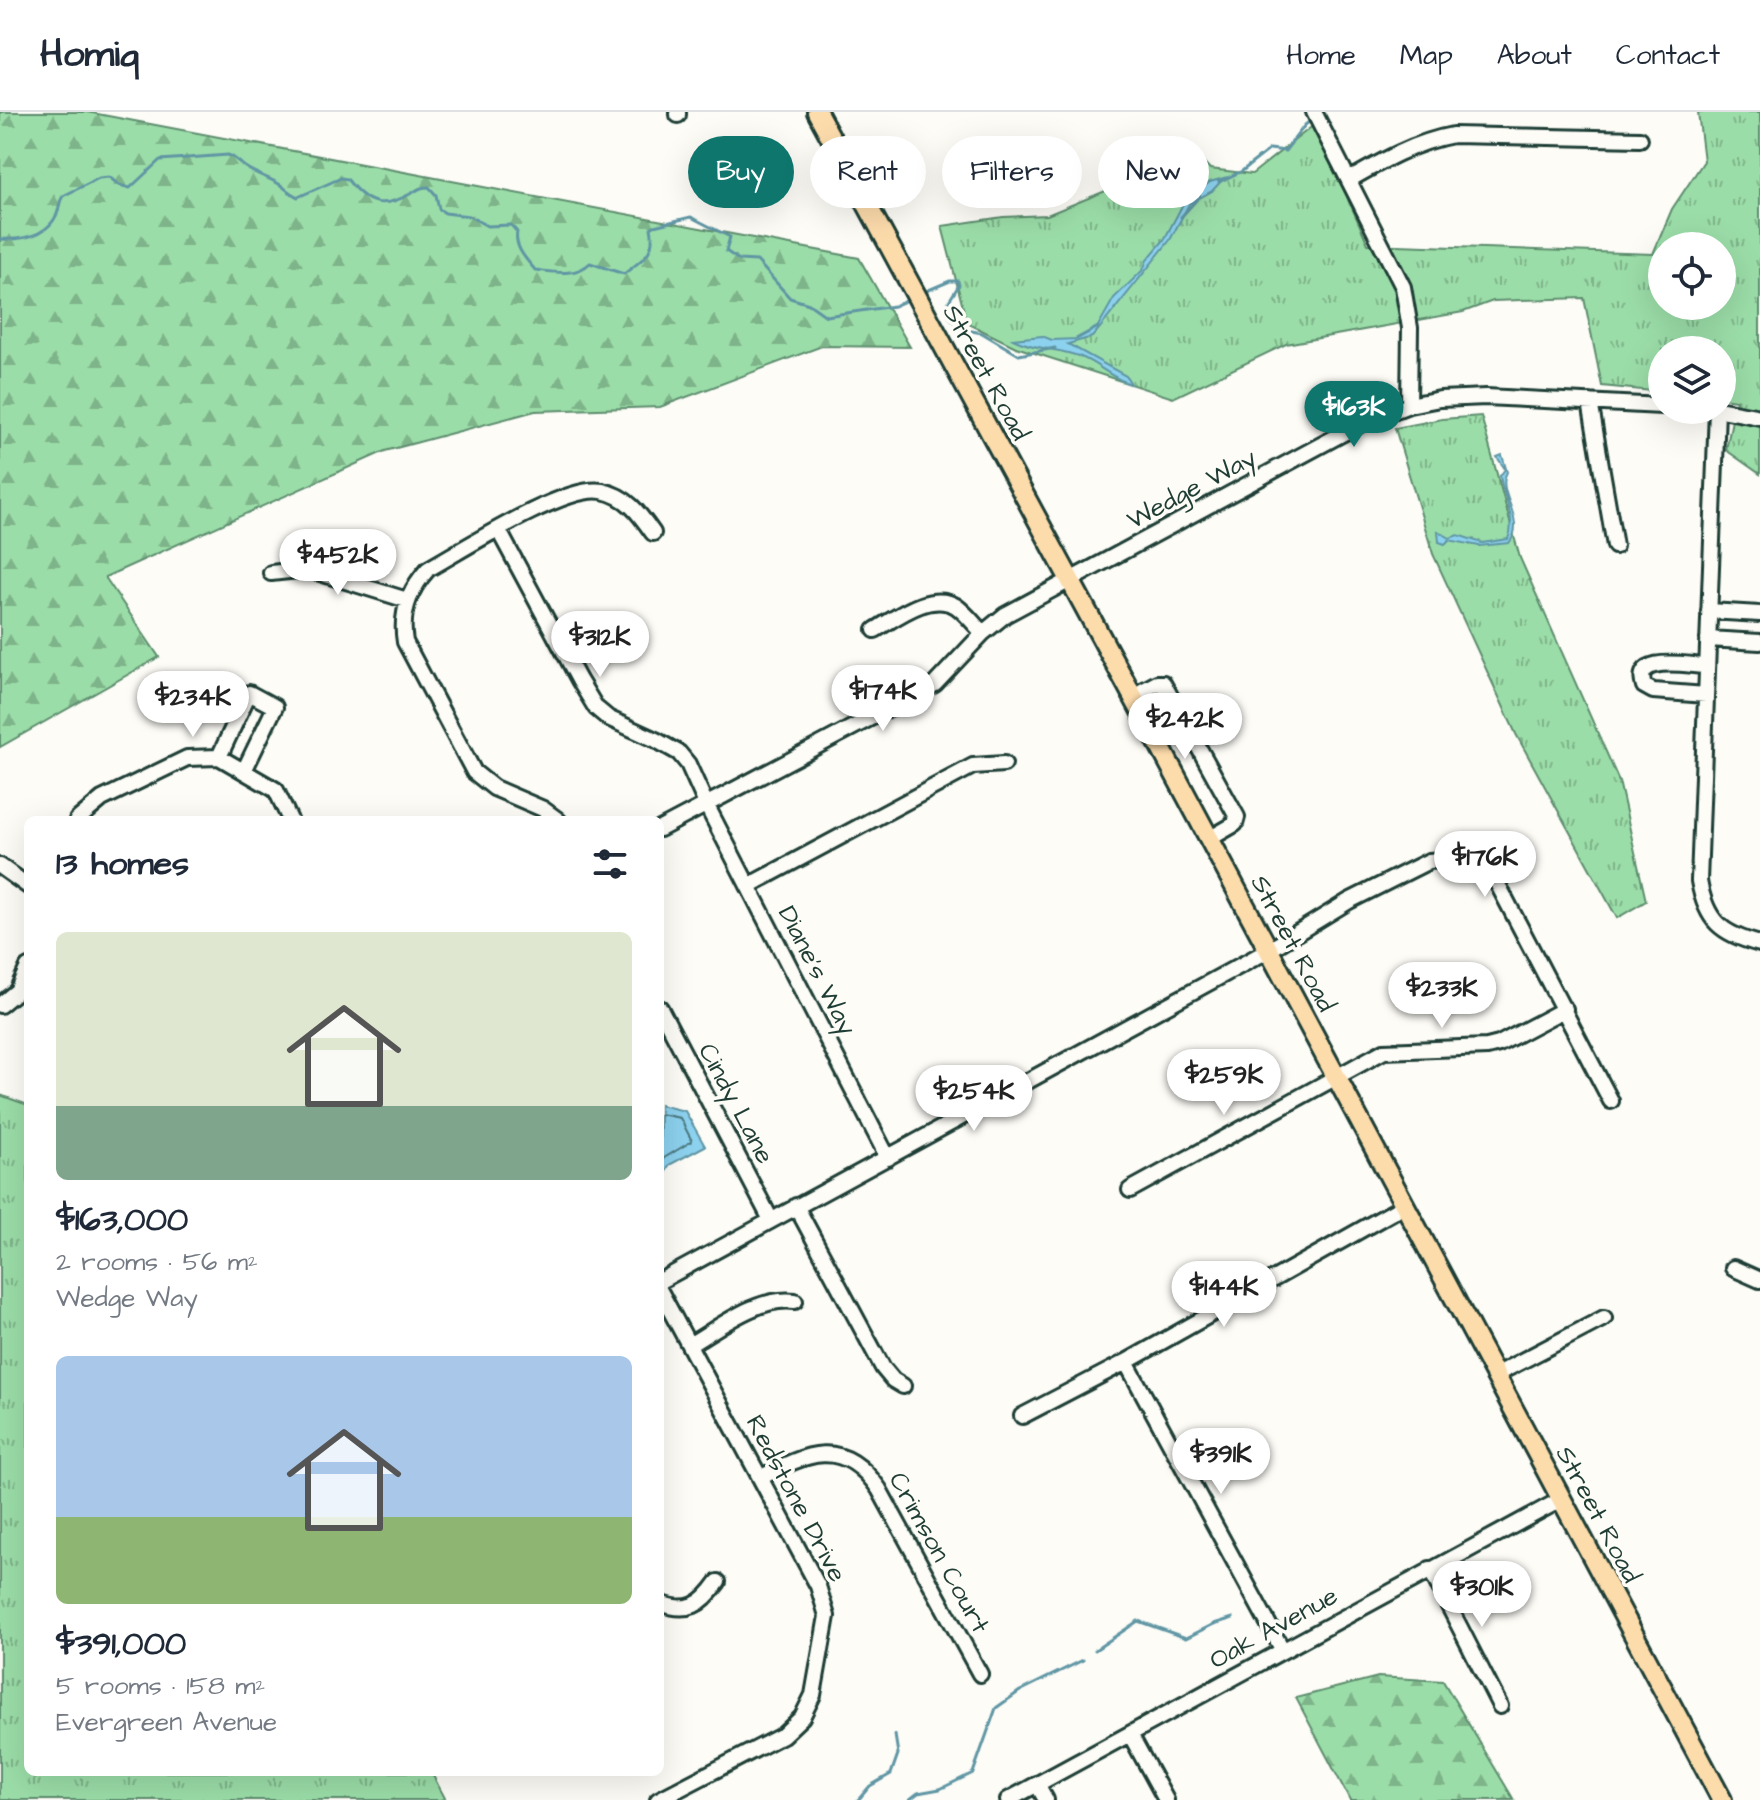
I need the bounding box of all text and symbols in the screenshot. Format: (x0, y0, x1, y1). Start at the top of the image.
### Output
text: Homiq (40, 29, 139, 81)
text: Home (1286, 36, 1356, 75)
text: Map (1400, 36, 1453, 75)
text: About (1497, 36, 1572, 75)
text: Contact (1616, 36, 1720, 75)
chip: Buy (688, 136, 794, 208)
chip: Rent (810, 136, 926, 208)
chip: Filters (942, 136, 1082, 208)
chip: New (1098, 136, 1209, 208)
map controls (1648, 232, 1736, 424)
button: locate (1648, 232, 1736, 320)
street label: Street Road (934, 298, 1038, 447)
button: layers (1648, 336, 1736, 424)
pin: $163K (1298, 381, 1410, 449)
text: $163K (1322, 389, 1386, 425)
street label: Wedge Way (1120, 440, 1263, 540)
pin: $452K (282, 529, 394, 597)
text: $452K (297, 537, 379, 573)
pin: $312K (544, 611, 656, 679)
text: $312K (569, 619, 631, 655)
pin: $174K (827, 665, 939, 733)
pin: $234K (137, 671, 249, 739)
text: $174K (849, 673, 917, 709)
text: $234K (155, 679, 231, 715)
pin: $242K (1129, 693, 1241, 761)
text: $242K (1146, 701, 1224, 737)
pin: $176K (1429, 831, 1541, 899)
text: $176K (1452, 839, 1518, 875)
text: 13 homes (56, 840, 189, 888)
icon: filters (588, 842, 632, 886)
street label: Street Road (1242, 869, 1344, 1018)
street label: Diane's Way (767, 900, 865, 1042)
pin: $233K (1386, 962, 1498, 1030)
text: $233K (1406, 970, 1478, 1006)
icon: home (272, 984, 416, 1128)
street label: Cindy Lane (688, 1037, 783, 1171)
pin: $259K (1168, 1049, 1280, 1117)
text: $259K (1185, 1057, 1263, 1093)
pin: $254K (918, 1065, 1030, 1133)
text: $254K (933, 1073, 1015, 1109)
text: $163,000 (56, 1196, 188, 1244)
text: 2 rooms · 56 m² (56, 1244, 258, 1280)
pin: $144K (1168, 1261, 1280, 1329)
text: $144K (1190, 1269, 1258, 1305)
text: Wedge Way (56, 1280, 198, 1316)
icon: home (272, 1408, 416, 1552)
street label: Redstone Drive (737, 1409, 855, 1588)
pin: $391K (1165, 1428, 1277, 1496)
text: $391K (1190, 1436, 1252, 1472)
street label: Street Road (1547, 1440, 1649, 1589)
street label: Crimson Court (880, 1465, 999, 1640)
pin: $301K (1426, 1561, 1538, 1629)
text: $301K (1450, 1569, 1514, 1605)
street label: Oak Avenue (1203, 1578, 1344, 1678)
text: $391,000 (56, 1620, 186, 1668)
text: 5 rooms · 158 m² (56, 1668, 265, 1704)
text: Evergreen Avenue (56, 1704, 277, 1740)

